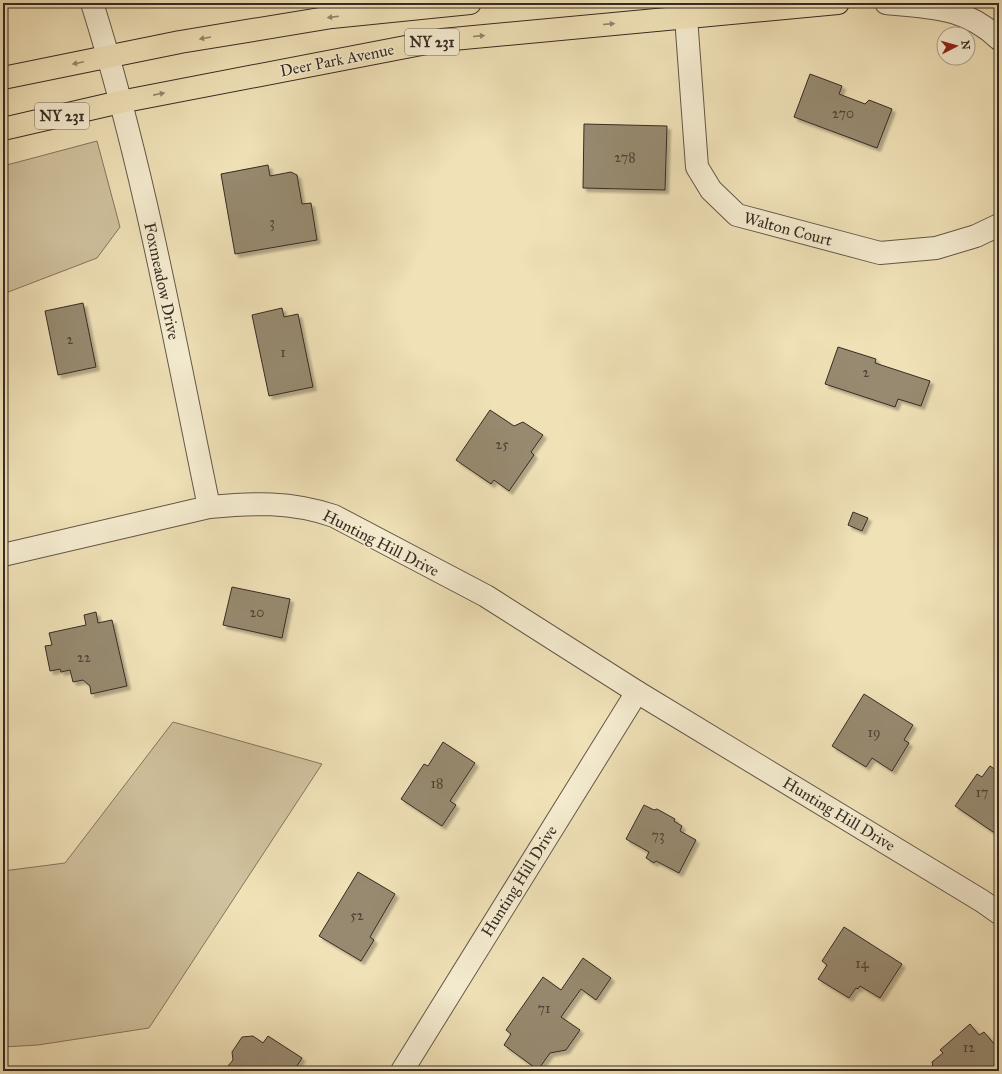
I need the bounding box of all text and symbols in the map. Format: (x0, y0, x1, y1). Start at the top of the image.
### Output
one-way arrow (327, 14, 340, 20)
one-way arrow (603, 21, 615, 27)
north arrow (936, 26, 976, 66)
road number: NY 231 (405, 29, 459, 55)
one-way arrow (473, 33, 485, 40)
one-way arrow (199, 35, 211, 41)
street label: Deer Park Avenue (278, 40, 396, 80)
text: N (958, 40, 972, 51)
one-way arrow (71, 60, 84, 66)
one-way arrow (152, 91, 165, 97)
road number: NY 231 (35, 103, 89, 129)
house number: 270 (832, 105, 854, 122)
house number: 278 (614, 149, 636, 166)
street label: Walton Court (742, 208, 835, 250)
house number: 3 (269, 214, 275, 231)
street label: Foxmeadow Drive (140, 221, 184, 342)
house number: 2 (67, 331, 74, 348)
house number: 1 (280, 344, 286, 361)
house number: 2 (863, 364, 870, 381)
house number: 25 (495, 436, 509, 453)
street label: Hunting Hill Drive (319, 506, 443, 582)
house number: 20 (249, 604, 265, 621)
house number: 22 (77, 649, 91, 666)
house number: 19 (868, 724, 880, 741)
street label: Hunting Hill Drive (779, 773, 899, 856)
house number: 18 (431, 775, 443, 792)
house number: 17 (975, 784, 989, 801)
street label: Hunting Hill Drive (477, 822, 562, 941)
house number: 73 (651, 827, 665, 844)
house number: 52 (350, 907, 364, 924)
house number: 14 (855, 955, 870, 972)
house number: 71 (537, 1000, 551, 1017)
house number: 12 (963, 1039, 975, 1056)

